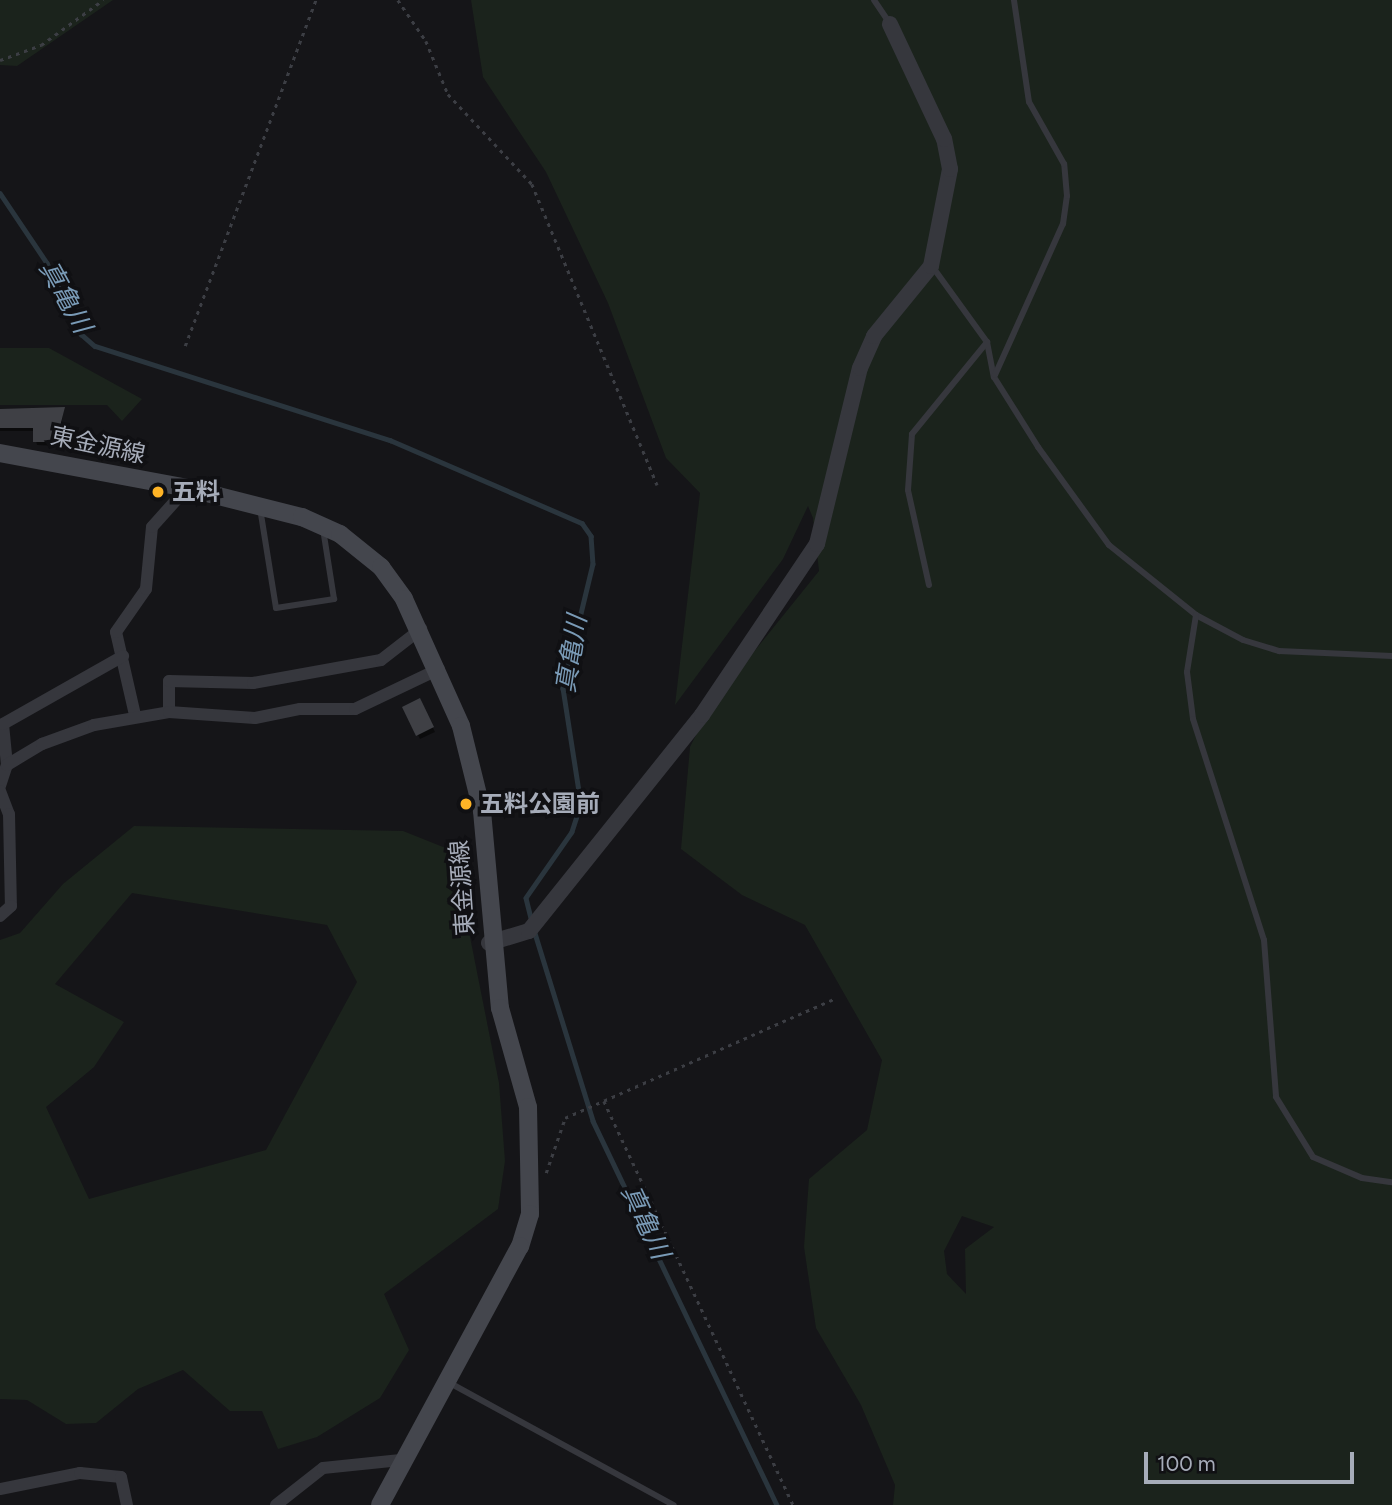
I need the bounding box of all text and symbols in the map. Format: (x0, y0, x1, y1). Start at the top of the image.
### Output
water label: 真亀川 (32, 255, 98, 339)
street label: 東金源線 (48, 421, 148, 469)
place label: 五料 (172, 478, 220, 506)
marker: 五料 (150, 484, 166, 500)
water label: 真亀川 (550, 613, 594, 695)
place label: 五料公園前 (480, 790, 600, 818)
marker: 五料公園前 (458, 796, 474, 812)
street label: 東金源線 (444, 839, 480, 937)
water label: 真亀川 (614, 1180, 676, 1264)
scale bar (1147, 1438, 1357, 1482)
text: 100 m (1157, 1451, 1216, 1476)

